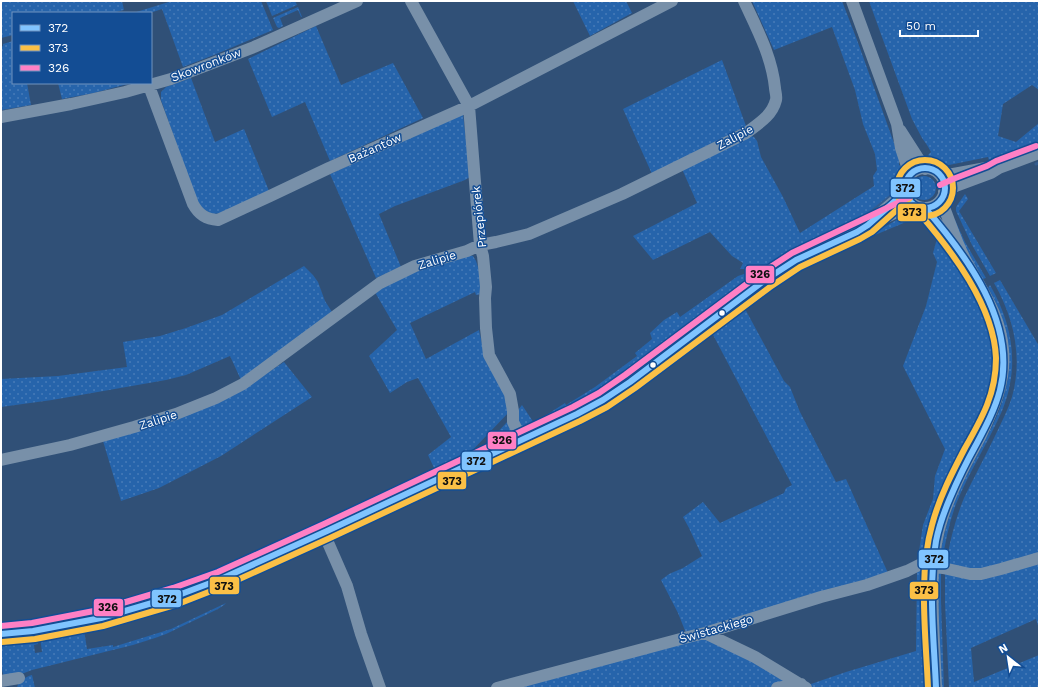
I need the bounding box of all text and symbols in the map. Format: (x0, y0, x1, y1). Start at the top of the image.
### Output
legend (12, 12, 152, 84)
scale bar (900, 12, 978, 38)
text: 50 m (906, 19, 936, 33)
text: 372 (48, 21, 68, 35)
text: 373 (48, 41, 68, 55)
street label: Skowronków (169, 45, 243, 85)
text: 326 (48, 61, 69, 75)
street label: Zalipie (715, 122, 756, 152)
street label: Bażantów (346, 130, 404, 166)
line badge: 372 (890, 178, 921, 198)
text: 372 (895, 182, 915, 195)
street label: Przepiórek (469, 185, 489, 248)
line badge: 373 (897, 203, 927, 222)
text: 373 (902, 206, 922, 219)
street label: Zalipie (416, 248, 458, 272)
line badge: 326 (745, 265, 775, 284)
text: 326 (750, 268, 770, 281)
unlabelled marker (717, 308, 727, 318)
unlabelled marker (648, 360, 658, 370)
street label: Zalipie (137, 407, 179, 433)
line badge: 326 (487, 431, 517, 450)
text: 326 (492, 434, 512, 447)
line badge: 372 (461, 451, 492, 471)
text: 372 (466, 455, 486, 468)
line badge: 373 (437, 471, 467, 490)
text: 373 (442, 475, 462, 488)
line badge: 372 (918, 549, 949, 569)
text: 372 (924, 553, 944, 566)
line badge: 373 (209, 576, 240, 595)
text: 373 (214, 580, 234, 593)
line badge: 373 (909, 581, 939, 600)
text: 373 (914, 584, 934, 597)
line badge: 372 (151, 589, 182, 608)
text: 372 (157, 593, 177, 606)
line badge: 326 (93, 598, 124, 617)
text: 326 (98, 601, 118, 614)
street label: Świstackiego (677, 612, 755, 646)
north arrow (988, 637, 1028, 677)
text: N (996, 641, 1010, 656)

